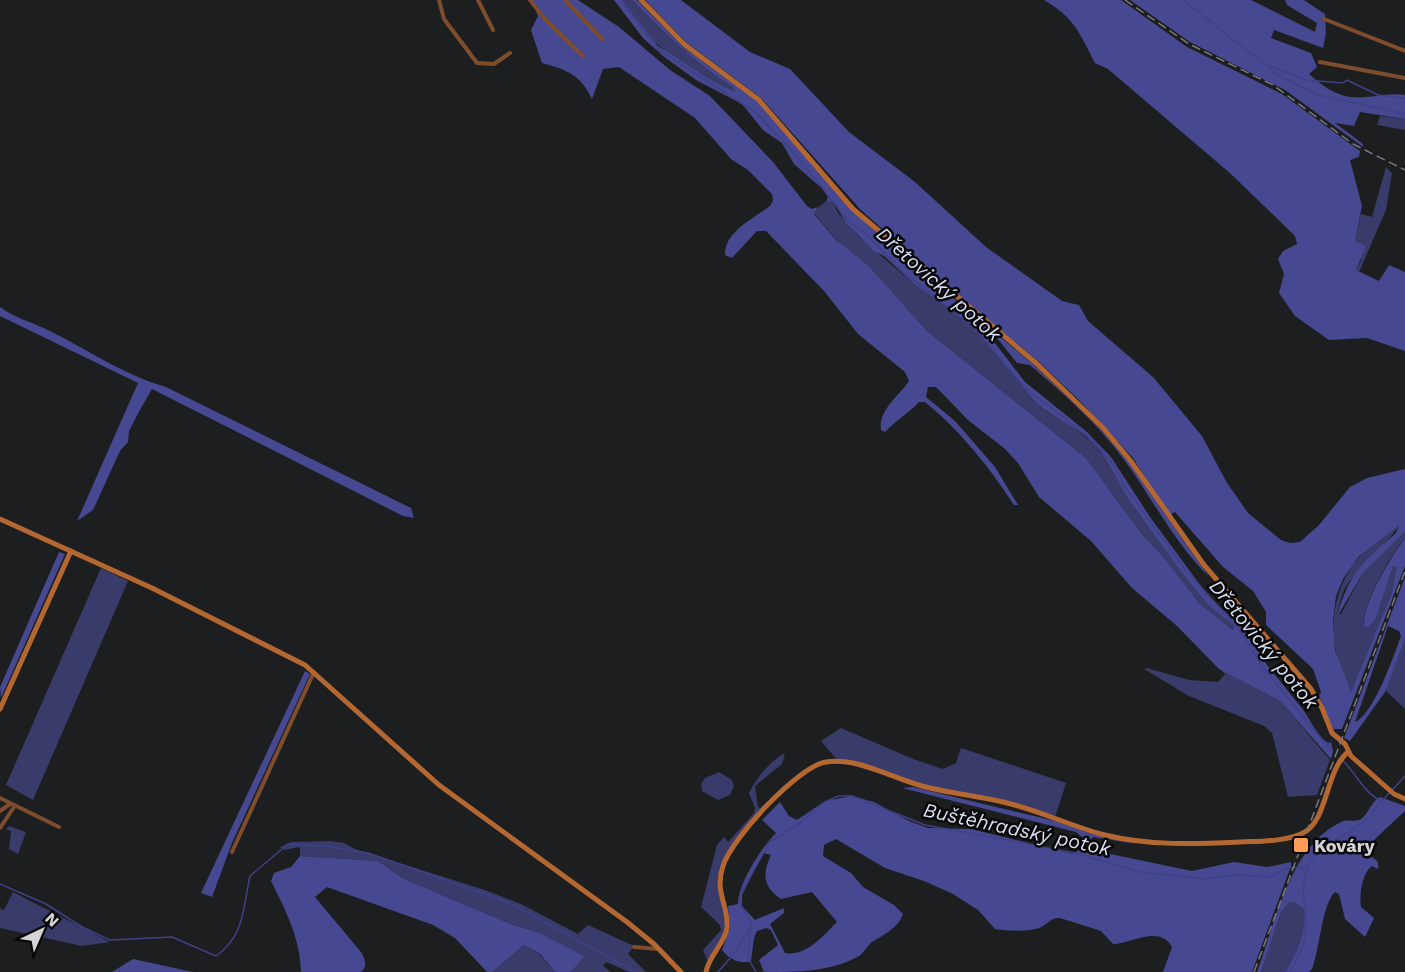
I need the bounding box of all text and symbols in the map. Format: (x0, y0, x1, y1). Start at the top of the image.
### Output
water label: Dřetovický potok (872, 222, 1007, 347)
water label: Dřetovický potok (1204, 574, 1324, 714)
water label: Buštěhradský potok (921, 797, 1114, 861)
place label: Kováry (1314, 835, 1375, 856)
marker: Kováry (1292, 836, 1310, 854)
north arrow (12, 900, 72, 960)
text: N (41, 909, 63, 931)

